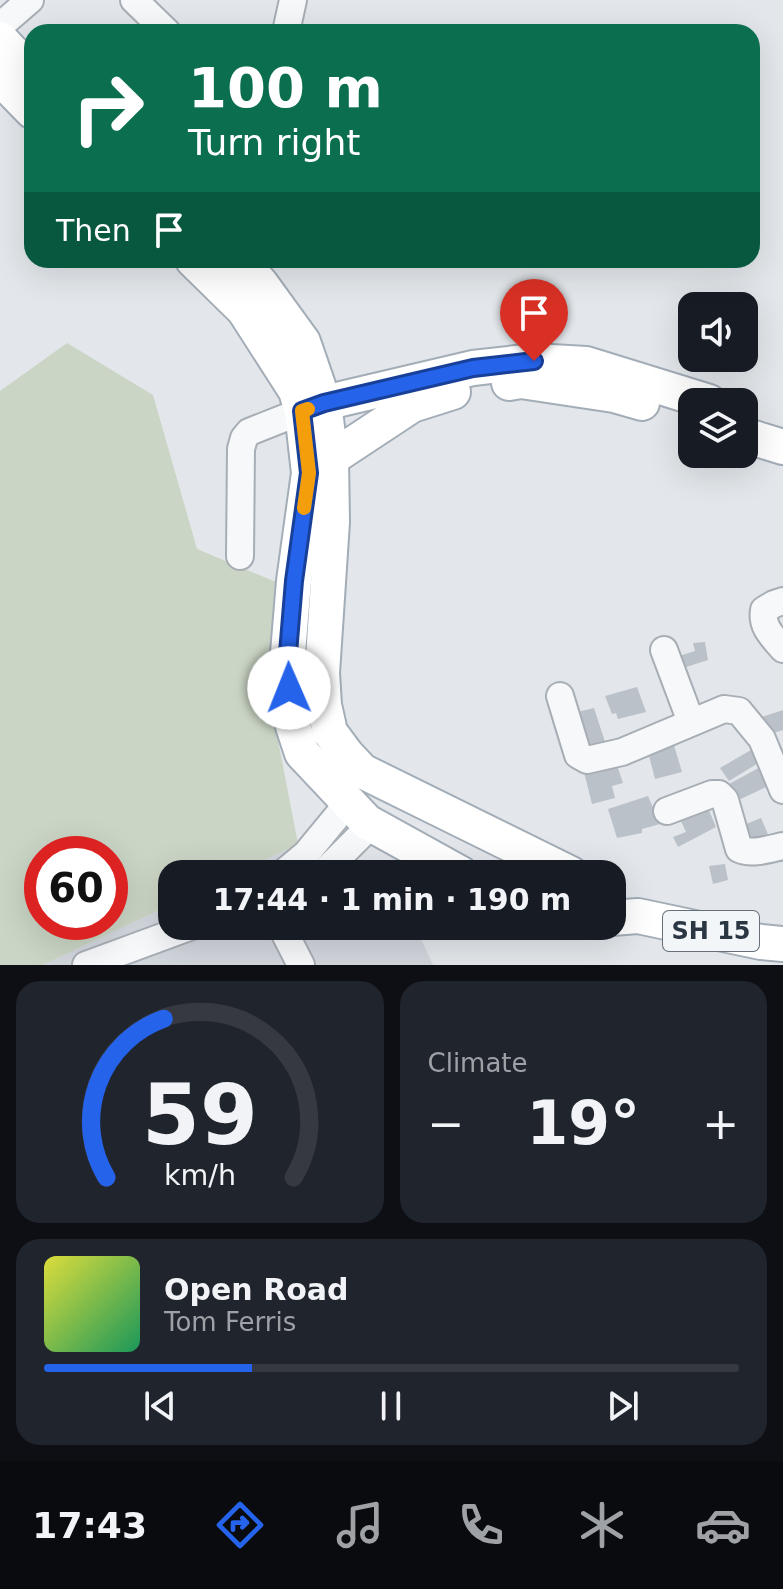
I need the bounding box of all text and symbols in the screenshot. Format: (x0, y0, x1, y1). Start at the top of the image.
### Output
text: 100 m (188, 55, 383, 120)
icon: right (56, 56, 160, 160)
text: Turn right (188, 122, 360, 163)
icon: arrive (147, 208, 191, 252)
text: Then (56, 213, 131, 248)
pin (500, 279, 568, 361)
icon: arrive (512, 291, 556, 335)
map controls (678, 292, 758, 468)
button: sound (678, 292, 758, 372)
button: layers (678, 388, 758, 468)
position arrow (247, 646, 331, 730)
speed limit sign: 60 (24, 836, 128, 940)
text: 17:44 · 1 min · 190 m (213, 882, 571, 917)
road number: SH 15 (663, 911, 759, 951)
text: Climate (428, 1048, 528, 1078)
text: 59 (142, 1067, 258, 1164)
text: 19° (527, 1088, 640, 1158)
text: − (428, 1098, 464, 1149)
text: + (702, 1098, 739, 1149)
text: km/h (164, 1158, 236, 1192)
text: Open Road (164, 1272, 349, 1307)
text: Tom Ferris (164, 1307, 296, 1337)
icon: previous (138, 1384, 182, 1428)
icon: pause (369, 1384, 413, 1428)
icon: next (601, 1384, 645, 1428)
icon: directions (212, 1497, 268, 1553)
icon: music (332, 1497, 388, 1553)
icon: phone (453, 1497, 509, 1553)
icon: climate (574, 1497, 630, 1553)
icon: car (695, 1497, 751, 1553)
text: 17:43 (32, 1505, 147, 1546)

